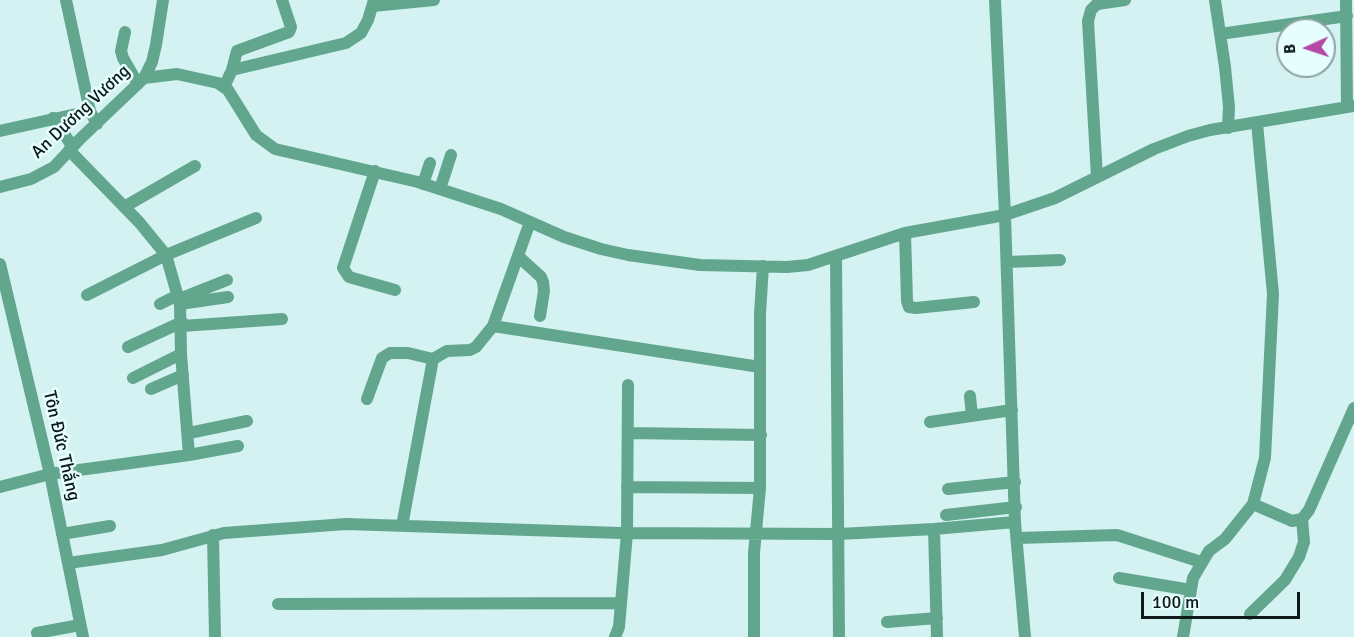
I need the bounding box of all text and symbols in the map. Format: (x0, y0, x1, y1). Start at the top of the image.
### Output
north arrow (1276, 18, 1336, 78)
text: B (1280, 43, 1300, 54)
street label: An Dương Vương (27, 61, 135, 163)
street label: Tôn Đức Thắng (38, 389, 84, 503)
scale bar (1144, 580, 1303, 618)
text: 100 m (1152, 591, 1199, 613)

